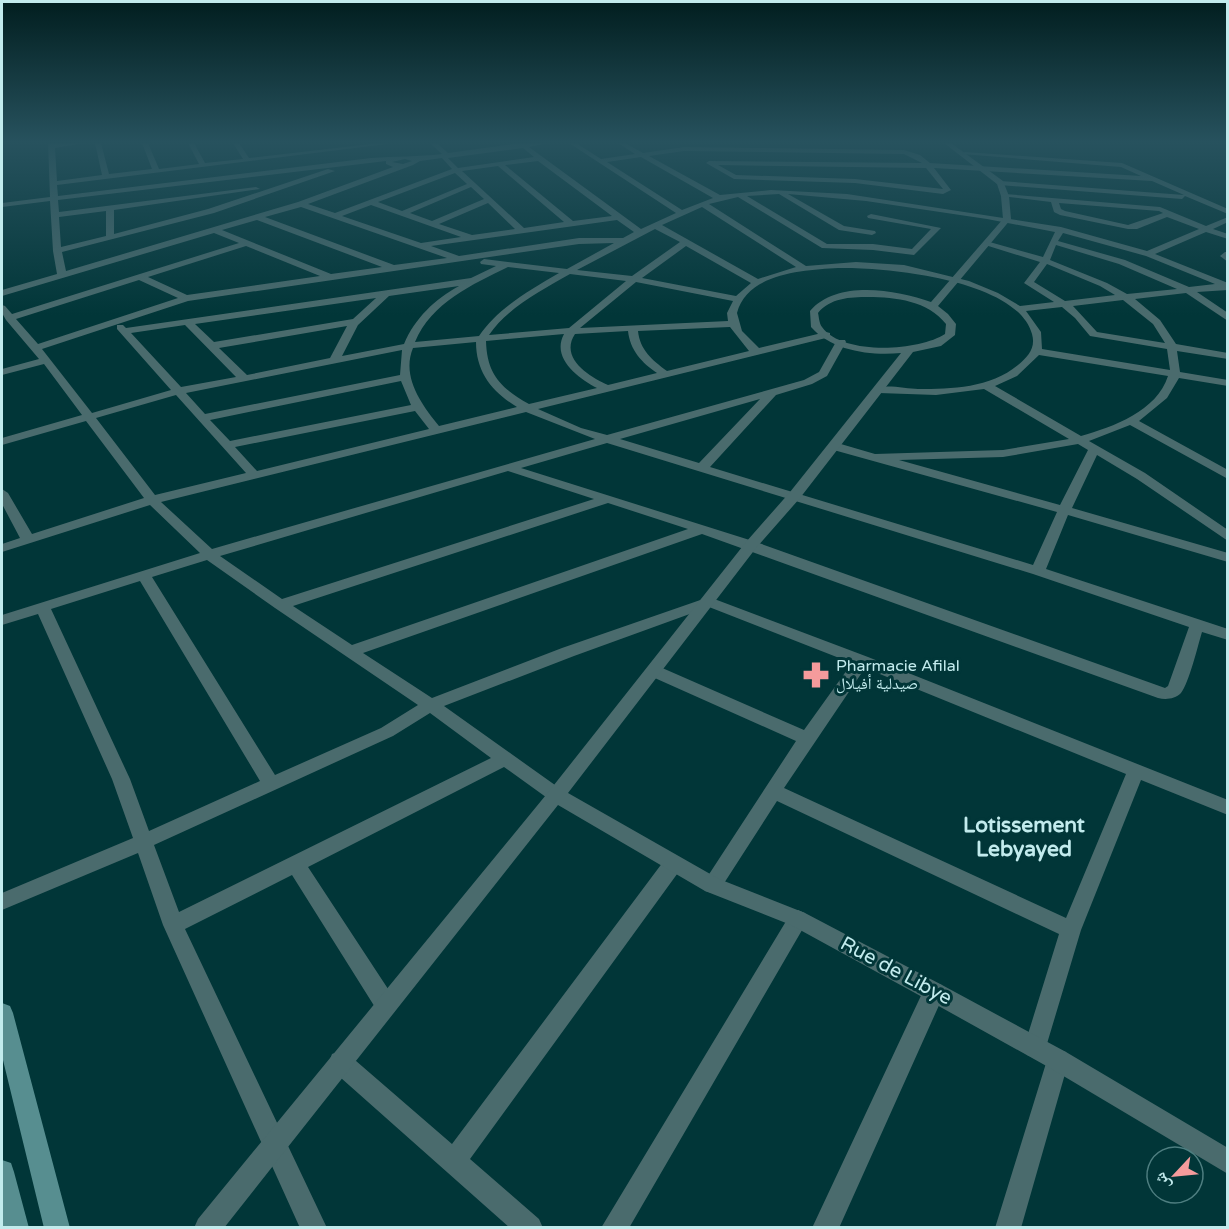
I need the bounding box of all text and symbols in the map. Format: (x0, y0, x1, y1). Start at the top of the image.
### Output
place label: Pharmacie Afilal صيدلية أفيلال (836, 656, 960, 694)
pharmacy icon: Pharmacie Afilal صيدلية أفيلال (801, 660, 831, 690)
district label: Lotissement Lebyayed (963, 813, 1085, 862)
street label: Rue de Libye (836, 932, 956, 1010)
north arrow (1145, 1145, 1205, 1205)
text: ش (1150, 1169, 1175, 1193)

